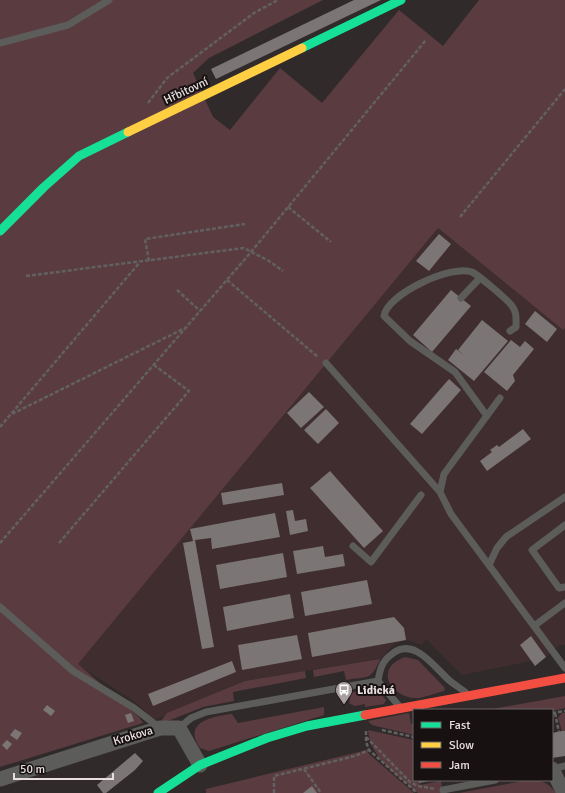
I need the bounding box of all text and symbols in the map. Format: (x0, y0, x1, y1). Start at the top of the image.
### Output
street label: Hřbitovní (161, 74, 211, 108)
bus stop icon: Lidická (334, 680, 354, 705)
place label: Lidická (357, 683, 395, 698)
legend (413, 709, 553, 781)
text: Fast (449, 718, 470, 733)
street label: Krokova (111, 723, 155, 749)
text: Slow (449, 738, 474, 753)
scale bar (14, 755, 113, 781)
text: Jam (449, 758, 470, 773)
text: 50 m (20, 762, 45, 777)

